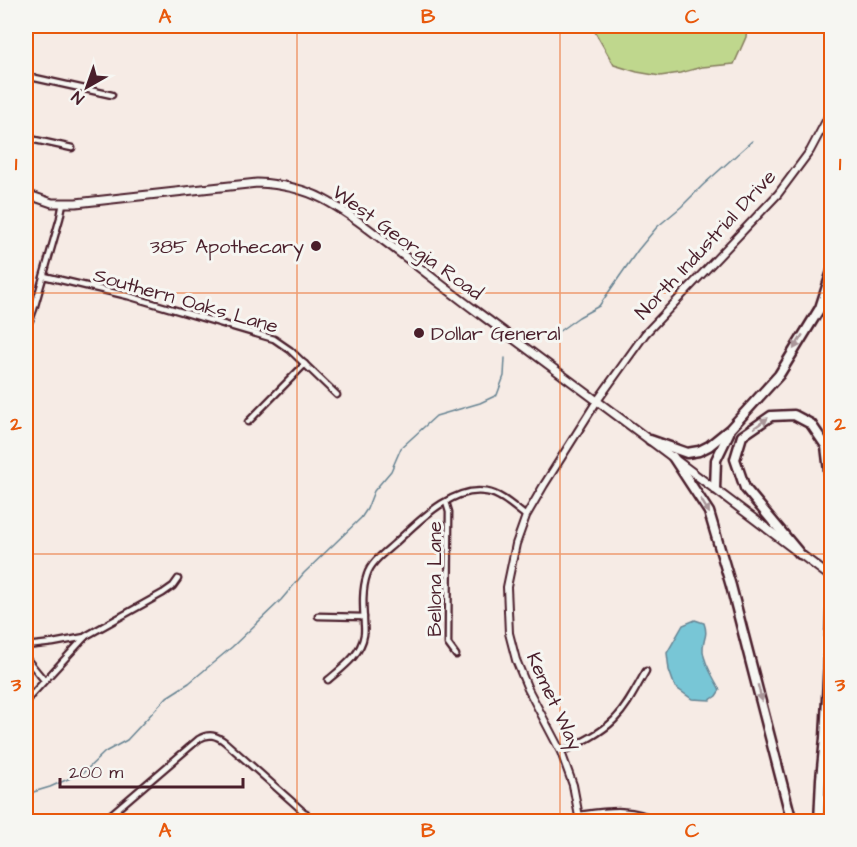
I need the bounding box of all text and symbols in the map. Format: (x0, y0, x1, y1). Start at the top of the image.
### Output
text: A (159, 3, 172, 31)
text: B (421, 3, 436, 31)
text: C (685, 3, 700, 31)
north arrow (57, 57, 117, 117)
text: N (67, 86, 89, 109)
text: 1 (15, 150, 18, 178)
text: 1 (839, 150, 842, 178)
street label: North Industrial Drive (629, 163, 783, 326)
street label: West Georgia Road (326, 179, 489, 308)
place label: 385 Apothecary (150, 233, 304, 262)
marker: 385 Apothecary (309, 239, 323, 253)
street label: Southern Oaks Lane (90, 261, 281, 341)
place label: Dollar General (431, 320, 561, 348)
marker: Dollar General (412, 326, 426, 340)
one-way arrow (793, 334, 804, 351)
text: 2 (9, 410, 22, 438)
text: 2 (833, 410, 846, 438)
one-way arrow (753, 417, 769, 429)
one-way arrow (699, 498, 710, 515)
street label: Bellona Lane (421, 521, 449, 637)
street label: Kemet Way (518, 648, 589, 756)
text: 3 (10, 671, 22, 699)
text: 3 (834, 671, 846, 699)
one-way arrow (755, 684, 765, 702)
scale bar (60, 751, 243, 789)
text: 200 m (69, 760, 123, 785)
text: A (159, 817, 172, 845)
text: B (421, 817, 436, 845)
text: C (685, 817, 700, 845)

